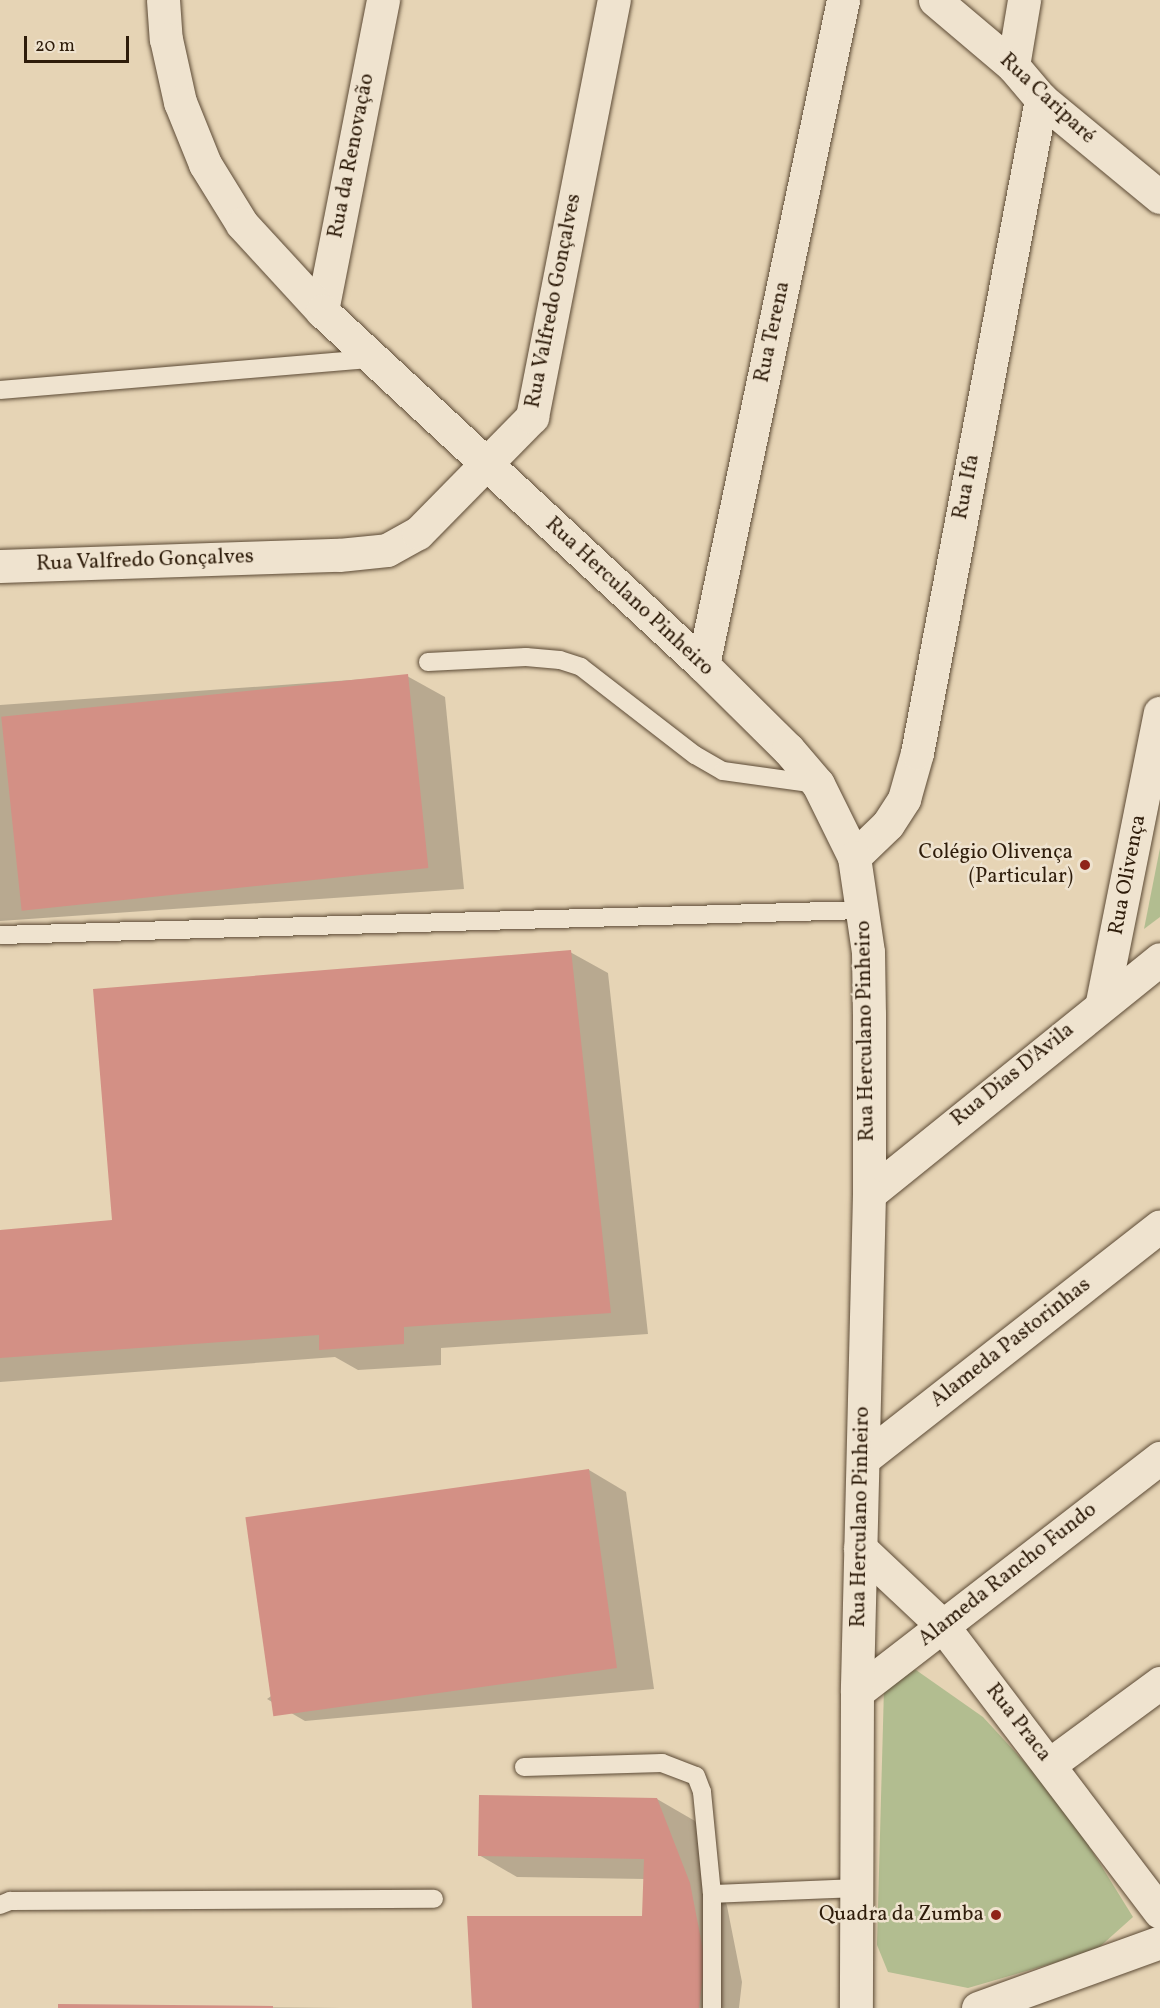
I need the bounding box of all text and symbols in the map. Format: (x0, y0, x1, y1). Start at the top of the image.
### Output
scale bar (27, 24, 132, 62)
text: 20 m (35, 34, 75, 59)
street label: Rua Cariparé (994, 48, 1100, 150)
street label: Rua da Renovação (324, 71, 380, 241)
street label: Rua Valfredo Gonçalves (521, 191, 587, 411)
street label: Rua Terena (750, 279, 796, 385)
street label: Rua Ifa (948, 452, 986, 522)
street label: Rua Herculano Pinheiro (540, 512, 718, 682)
street label: Rua Valfredo Gonçalves (35, 545, 255, 577)
street label: Rua Olivença (1104, 813, 1152, 937)
place label: Colégio Olivença (Particular) (919, 840, 1073, 890)
marker: Colégio Olivença (Particular) (1078, 858, 1092, 872)
street label: Rua Herculano Pinheiro (851, 920, 881, 1142)
street label: Rua Dias D'Avila (946, 1018, 1080, 1132)
street label: Alameda Pastorinhas (926, 1273, 1096, 1413)
street label: Rua Herculano Pinheiro (846, 1406, 876, 1628)
street label: Alameda Rancho Fundo (914, 1498, 1102, 1652)
street label: Rua Praca (980, 1679, 1056, 1767)
place label: Quadra da Zumba (819, 1902, 984, 1928)
marker: Quadra da Zumba (989, 1908, 1003, 1922)

